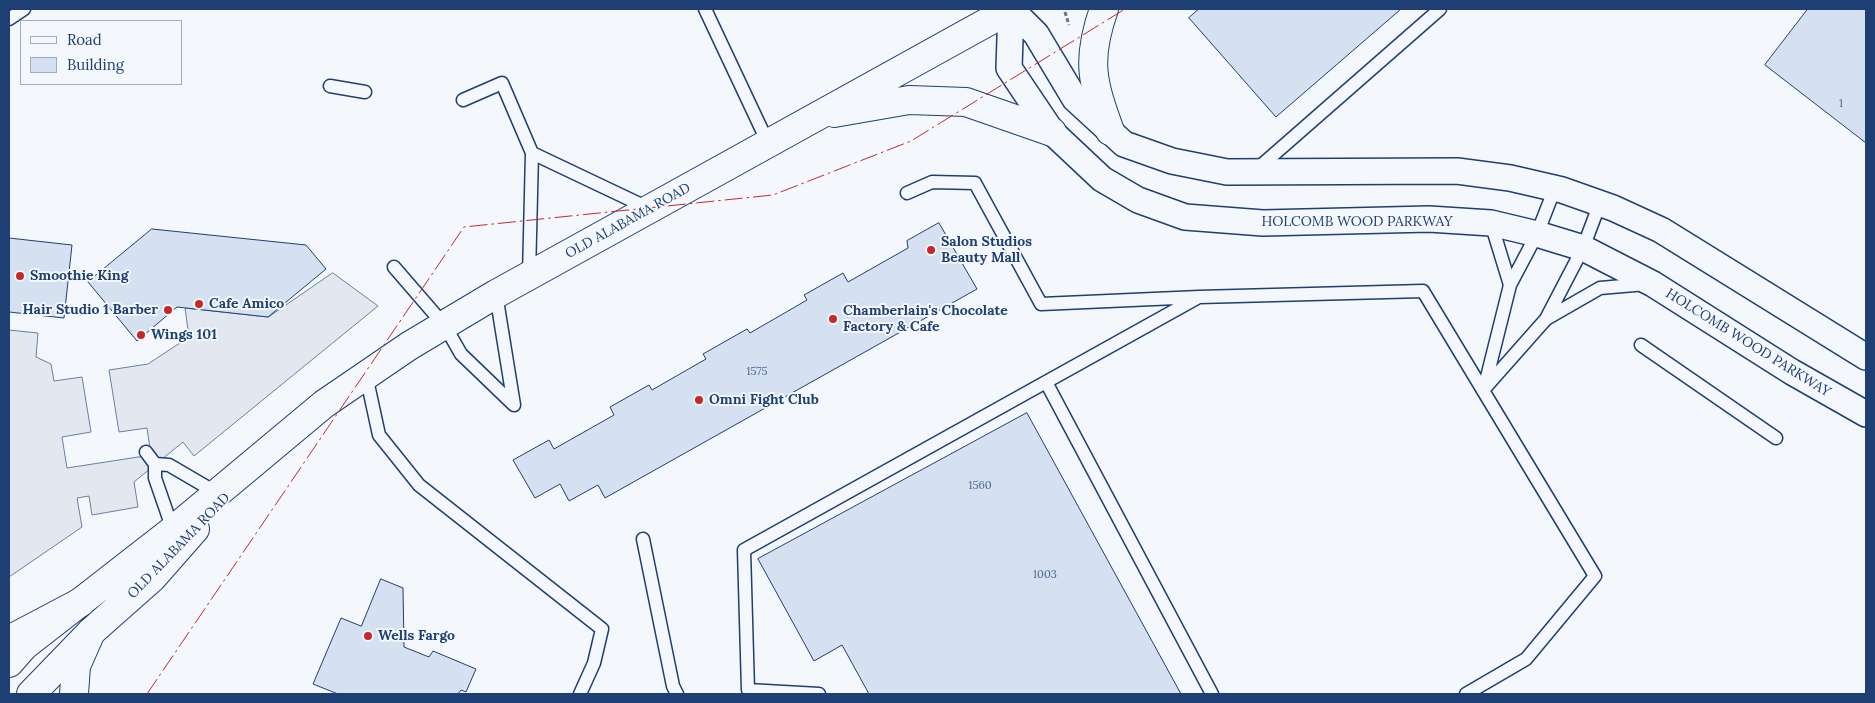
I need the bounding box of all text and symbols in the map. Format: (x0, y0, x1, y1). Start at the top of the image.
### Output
legend (20, 20, 182, 85)
text: Road (67, 30, 102, 49)
text: Building (67, 55, 124, 74)
house number: 1 (1839, 97, 1843, 111)
street label: OLD ALABAMA ROAD (563, 180, 693, 262)
street label: HOLCOMB WOOD PARKWAY (1261, 214, 1453, 230)
place label: Salon Studios Beauty Mall (941, 234, 1032, 266)
marker: Salon Studios Beauty Mall (925, 244, 937, 256)
place label: Smoothie King (30, 268, 129, 284)
marker: Smoothie King (14, 270, 26, 282)
street label: HOLCOMB WOOD PARKWAY (1662, 285, 1834, 401)
place label: Cafe Amico (209, 296, 284, 312)
marker: Cafe Amico (193, 298, 205, 310)
place label: Hair Studio 1 Barber (22, 302, 158, 318)
place label: Chamberlain's Chocolate Factory & Cafe (843, 303, 1008, 336)
marker: Hair Studio 1 Barber (162, 304, 174, 316)
marker: Chamberlain's Chocolate Factory & Cafe (827, 313, 839, 325)
place label: Wings 101 (151, 327, 217, 343)
marker: Wings 101 (135, 329, 147, 341)
house number: 1575 (746, 365, 768, 379)
place label: Omni Fight Club (709, 392, 819, 408)
marker: Omni Fight Club (693, 394, 705, 406)
house number: 1560 (968, 479, 992, 493)
street label: OLD ALABAMA ROAD (124, 490, 234, 602)
house number: 1003 (1033, 568, 1057, 582)
place label: Wells Fargo (378, 628, 455, 644)
marker: Wells Fargo (362, 630, 374, 642)

